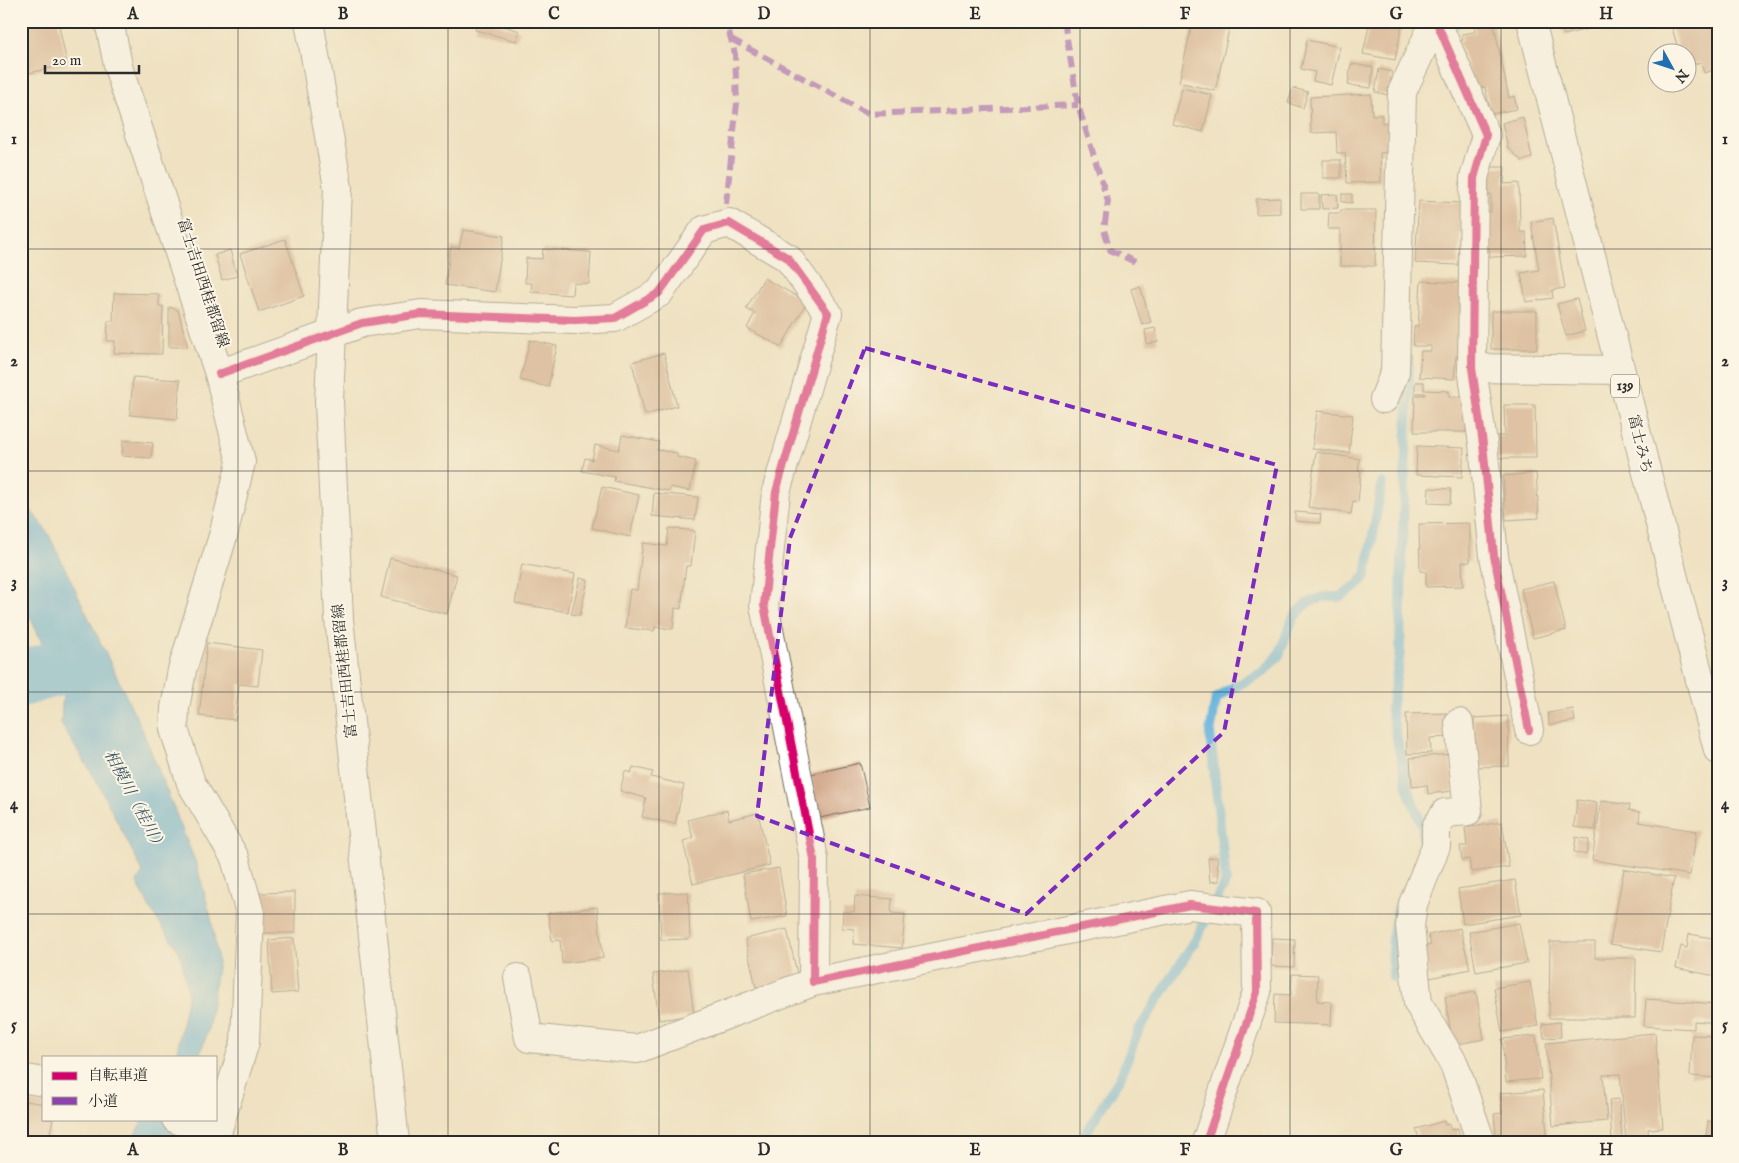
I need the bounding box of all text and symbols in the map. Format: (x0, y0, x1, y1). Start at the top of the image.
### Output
text: A (127, 5, 140, 25)
text: B (338, 5, 349, 25)
text: C (548, 5, 560, 25)
text: D (758, 5, 771, 25)
text: E (969, 5, 981, 25)
text: F (1180, 5, 1191, 25)
text: G (1390, 5, 1403, 25)
text: H (1599, 5, 1613, 25)
scale bar (45, 42, 139, 74)
north arrow (1646, 42, 1696, 92)
text: 20 m (52, 51, 82, 70)
text: N (1670, 65, 1693, 86)
text: 1 (11, 130, 17, 150)
text: 1 (1722, 130, 1728, 150)
street label: 富士吉田西桂都留線 (173, 216, 233, 350)
text: 2 (10, 352, 18, 372)
text: 2 (1721, 352, 1729, 372)
road number: 139 (1611, 374, 1639, 398)
street label: 富士みち (1624, 413, 1656, 475)
text: 3 (11, 573, 17, 593)
text: 3 (1722, 573, 1728, 593)
street label: 富士吉田西桂都留線 (328, 603, 362, 739)
water label: 相模川（桂川） (99, 747, 169, 855)
text: 4 (10, 795, 19, 815)
text: 4 (1721, 795, 1730, 815)
text: 5 (11, 1016, 17, 1036)
text: 5 (1722, 1016, 1728, 1036)
legend (42, 1056, 218, 1120)
text: 自転車道 (88, 1066, 148, 1085)
text: 小道 (88, 1092, 118, 1111)
text: A (127, 1141, 140, 1161)
text: B (338, 1141, 349, 1161)
text: C (548, 1141, 560, 1161)
text: D (758, 1141, 771, 1161)
text: E (969, 1141, 981, 1161)
text: F (1180, 1141, 1191, 1161)
text: G (1390, 1141, 1403, 1161)
text: H (1599, 1141, 1613, 1161)

